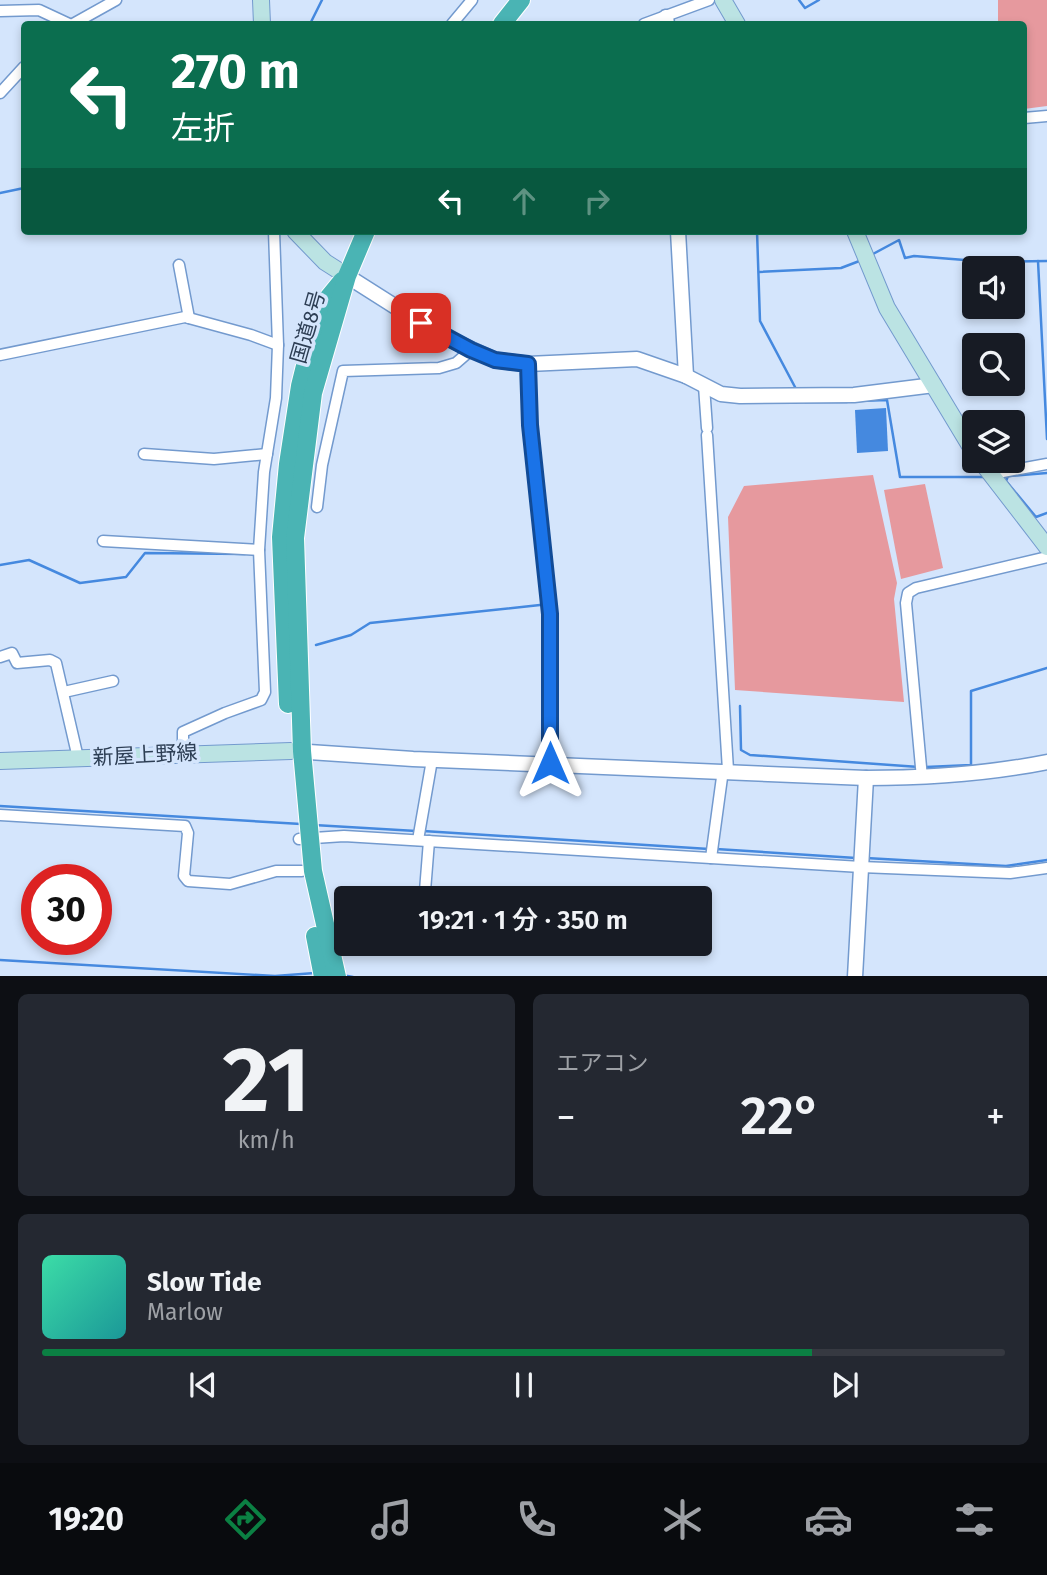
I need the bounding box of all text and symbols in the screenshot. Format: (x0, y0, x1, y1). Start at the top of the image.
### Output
text: 270 m (171, 42, 300, 101)
icon: left (56, 49, 147, 140)
text: 左折 (171, 109, 235, 147)
icon: left (432, 182, 470, 220)
icon: ahead (505, 182, 543, 220)
icon: right (578, 182, 616, 220)
map controls (962, 256, 1025, 473)
button: sound (962, 256, 1025, 319)
street label: 国道8号 (285, 288, 331, 366)
pin (391, 293, 451, 353)
icon: arrive (402, 304, 440, 342)
button: search (962, 333, 1025, 396)
button: layers (962, 410, 1025, 473)
position arrow (513, 726, 587, 800)
street label: 新屋上野線 (92, 739, 198, 771)
speed limit sign: 30 (21, 864, 112, 955)
text: 19:21 · 1 分 · 350 m (418, 905, 628, 936)
text: 21 (223, 1026, 310, 1135)
text: エアコン (557, 1049, 649, 1077)
text: 22° (741, 1085, 821, 1148)
text: − (557, 1094, 576, 1140)
text: + (986, 1094, 1005, 1140)
text: km/h (238, 1126, 295, 1154)
text: Slow Tide (147, 1267, 262, 1298)
text: Marlow (147, 1298, 223, 1326)
icon: previous (184, 1366, 222, 1404)
icon: pause (505, 1366, 543, 1404)
icon: next (826, 1366, 864, 1404)
icon: directions (221, 1495, 270, 1544)
icon: music (367, 1495, 416, 1544)
icon: phone (512, 1495, 561, 1544)
icon: climate (658, 1495, 707, 1544)
icon: car (804, 1495, 853, 1544)
icon: filters (950, 1495, 999, 1544)
text: 19:20 (48, 1500, 124, 1538)

